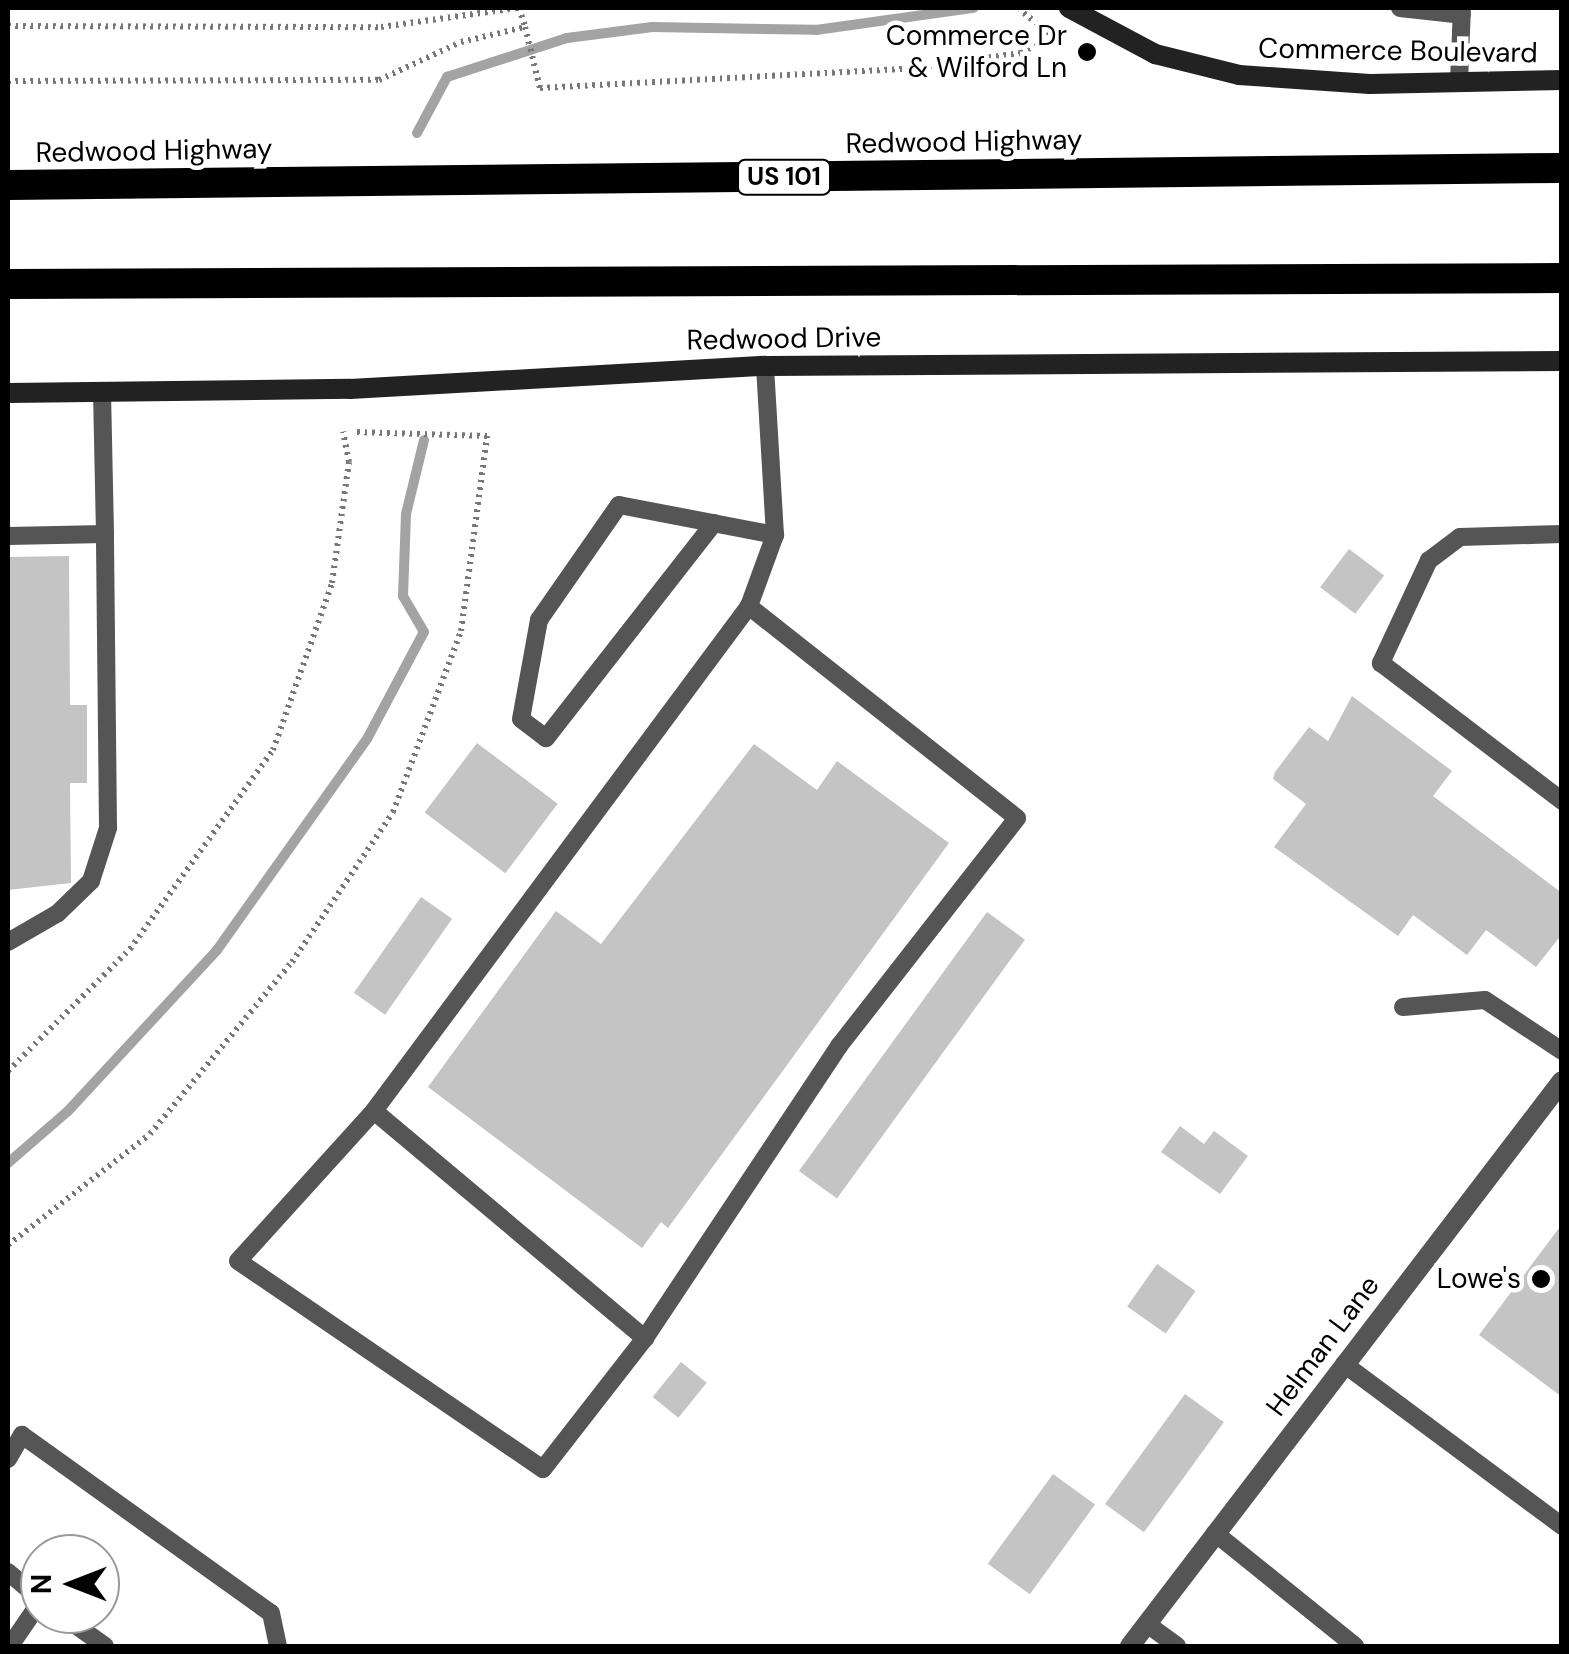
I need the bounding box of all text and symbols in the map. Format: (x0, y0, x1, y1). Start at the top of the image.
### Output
place label: Commerce Dr & Wilford Ln (886, 19, 1067, 85)
street label: Commerce Boulevard (1258, 32, 1538, 70)
marker: Commerce Dr & Wilford Ln (1076, 41, 1098, 63)
street label: Redwood Highway (845, 123, 1083, 161)
street label: Redwood Highway (35, 132, 273, 170)
road number: US 101 (736, 157, 832, 197)
street label: Redwood Drive (686, 321, 882, 357)
place label: Lowe's (1437, 1262, 1521, 1296)
marker: Lowe's (1530, 1268, 1552, 1290)
street label: Helman Lane (1259, 1269, 1387, 1423)
north arrow (20, 1534, 120, 1634)
text: N (23, 1574, 60, 1594)

